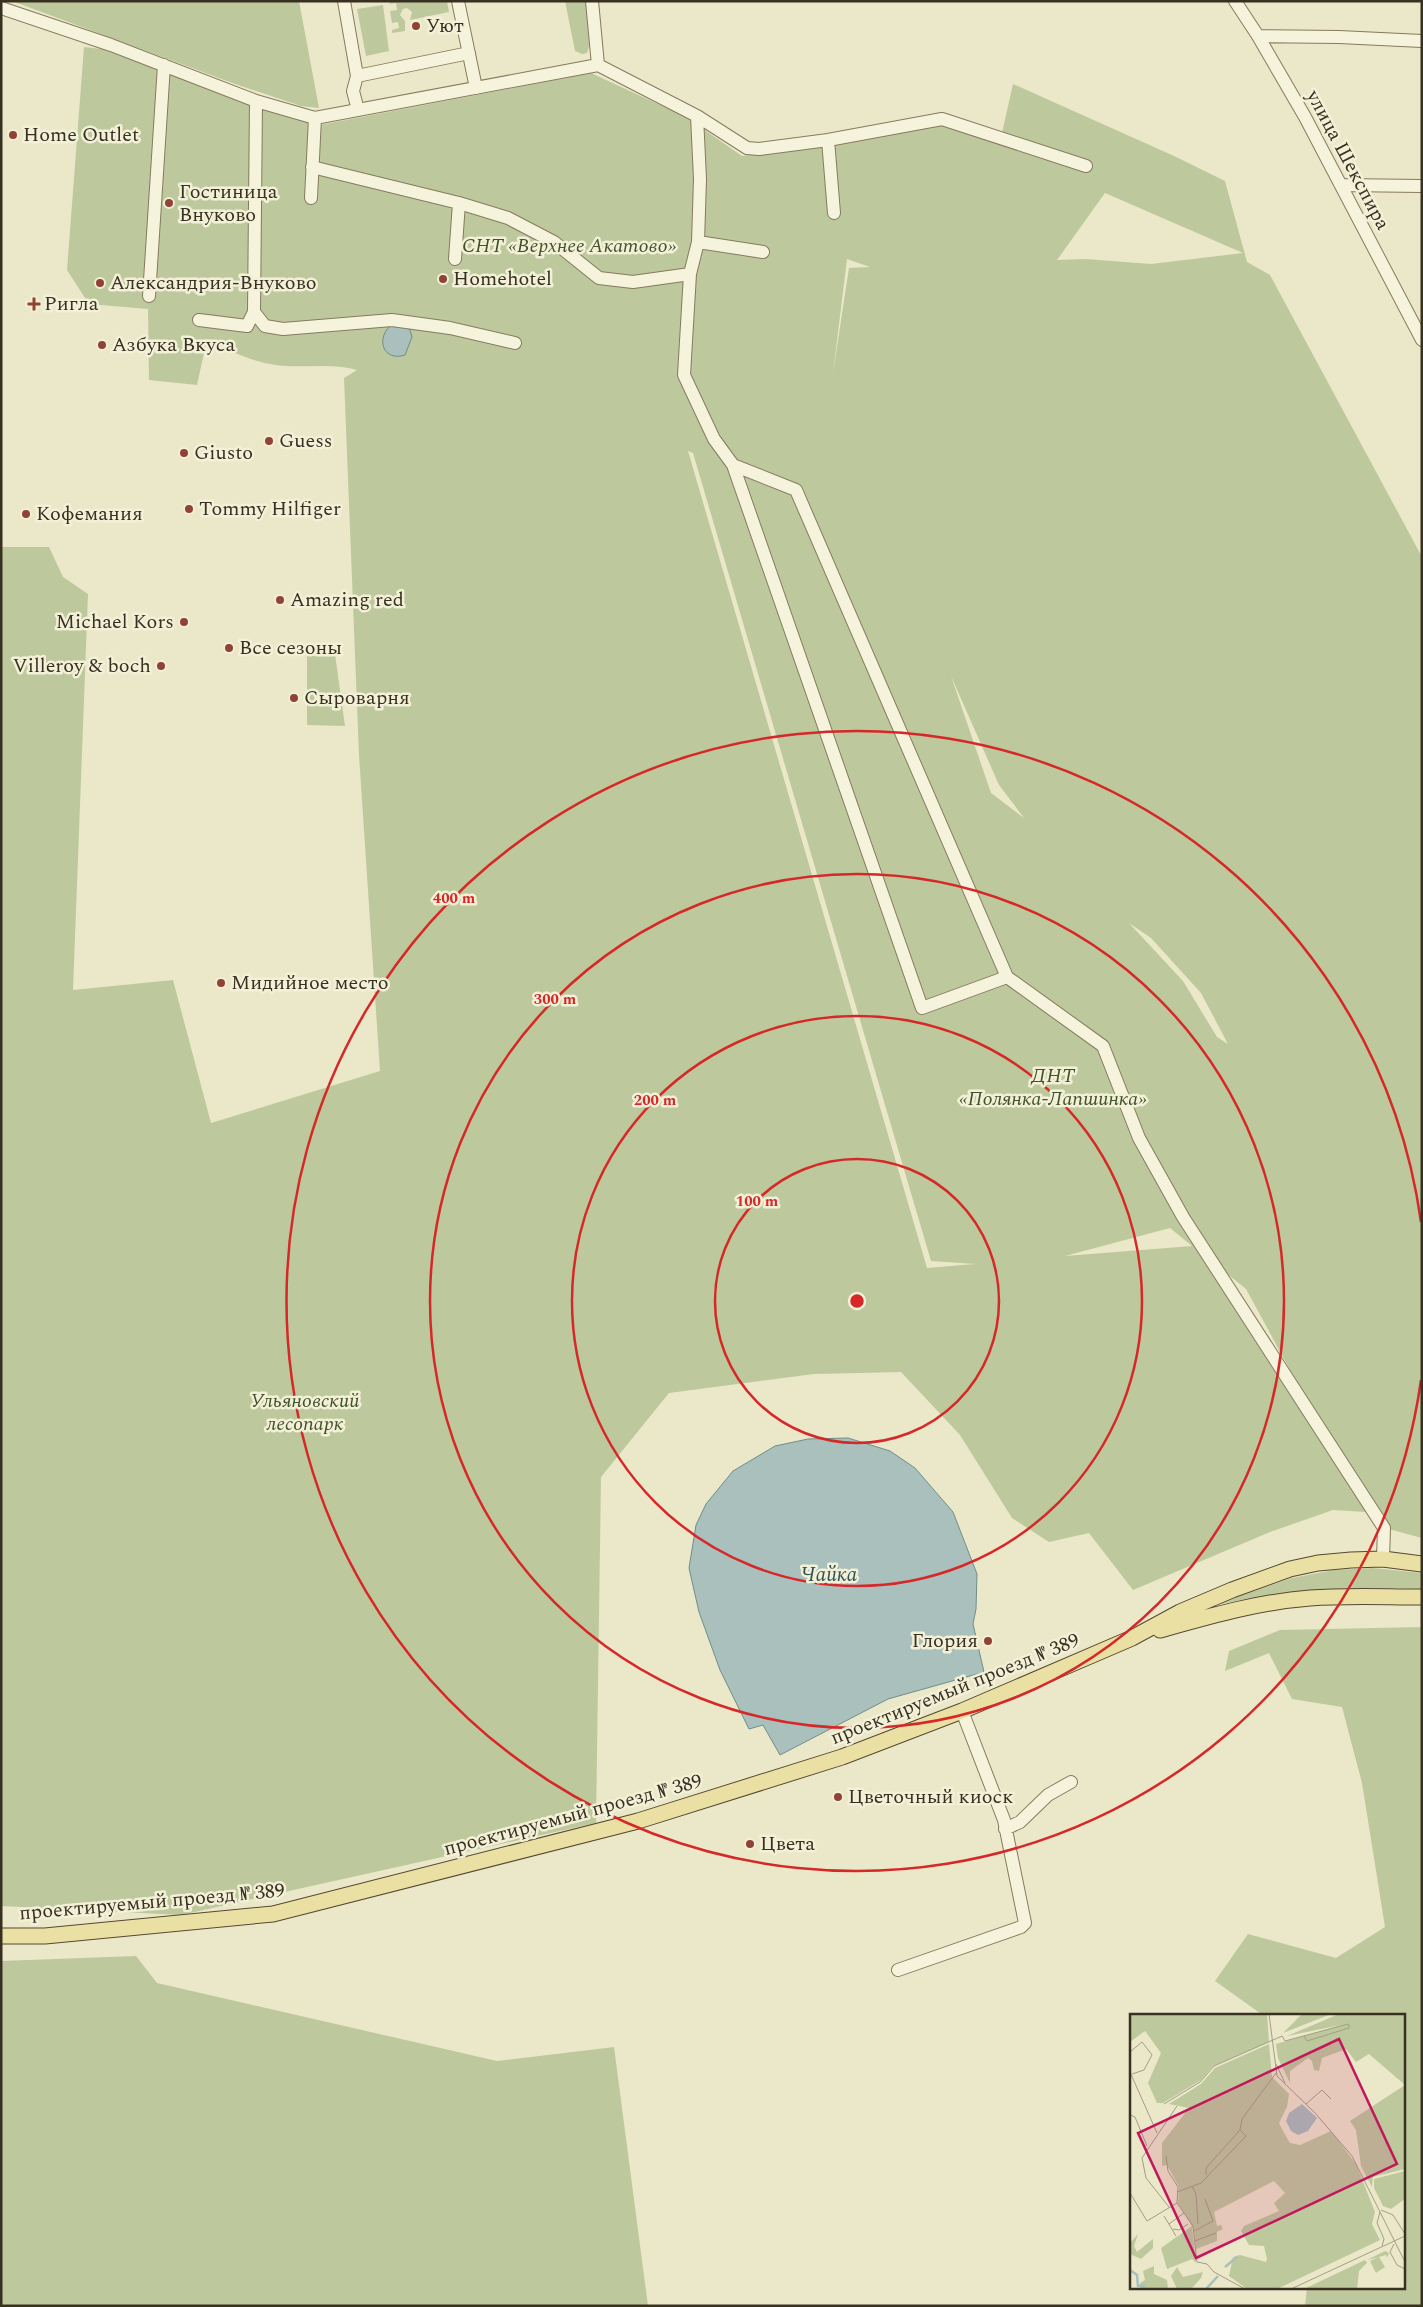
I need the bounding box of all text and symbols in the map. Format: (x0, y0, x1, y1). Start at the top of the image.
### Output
place label: Уют (426, 11, 464, 41)
marker: Уют (410, 20, 422, 32)
street label: улица Шекспира (1298, 84, 1398, 236)
place label: Home Outlet (23, 120, 139, 150)
marker: Home Outlet (7, 129, 19, 141)
place label: Гостиница Внуково (179, 177, 278, 230)
marker: Гостиница Внуково (163, 197, 175, 209)
park label: СНТ «Верхнее Акатово» (462, 231, 677, 261)
place label: Homehotel (453, 264, 552, 294)
place label: Александрия-Внуково (110, 268, 316, 298)
marker: Homehotel (437, 273, 449, 285)
marker: Александрия-Внуково (94, 277, 106, 289)
place label: Ригла (44, 289, 99, 319)
marker: Ригла (28, 298, 40, 310)
place label: Азбука Вкуса (112, 330, 235, 360)
marker: Азбука Вкуса (96, 339, 108, 351)
place label: Guess (279, 426, 332, 456)
marker: Guess (263, 435, 275, 447)
place label: Giusto (194, 438, 253, 468)
marker: Giusto (178, 447, 190, 459)
place label: Tommy Hilfiger (199, 494, 341, 524)
place label: Кофемания (36, 499, 143, 529)
marker: Tommy Hilfiger (183, 503, 195, 515)
marker: Кофемания (20, 508, 32, 520)
place label: Amazing red (290, 585, 404, 615)
marker: Amazing red (274, 594, 286, 606)
place label: Michael Kors (56, 607, 174, 637)
marker: Michael Kors (178, 616, 190, 628)
place label: Все сезоны (239, 633, 342, 663)
marker: Все сезоны (223, 642, 235, 654)
place label: Villeroy & boch (13, 651, 151, 681)
marker: Villeroy & boch (155, 660, 167, 672)
place label: Сыроварня (304, 683, 410, 713)
marker: Сыроварня (288, 692, 300, 704)
text: 400 m (433, 887, 476, 910)
place label: Мидийное место (231, 968, 388, 998)
marker: Мидийное место (215, 977, 227, 989)
text: 300 m (534, 988, 577, 1011)
park label: ДНТ «Полянка-Лапшинка» (959, 1061, 1147, 1114)
text: 200 m (634, 1089, 677, 1112)
text: 100 m (736, 1190, 779, 1213)
centre of rings (848, 1292, 866, 1310)
park label: Ульяновский лесопарк (250, 1386, 360, 1439)
water label: Чайка (801, 1559, 858, 1591)
street label: проектируемый проезд № 389 (826, 1625, 1084, 1753)
place label: Глория (912, 1626, 978, 1656)
marker: Глория (982, 1635, 994, 1647)
street label: проектируемый проезд № 389 (440, 1766, 706, 1864)
place label: Цветочный киоск (848, 1782, 1013, 1812)
marker: Цветочный киоск (832, 1791, 844, 1803)
place label: Цвета (760, 1829, 815, 1859)
marker: Цвета (744, 1838, 756, 1850)
street label: проектируемый проезд № 389 (18, 1875, 286, 1929)
inset map (1130, 2014, 1406, 2290)

